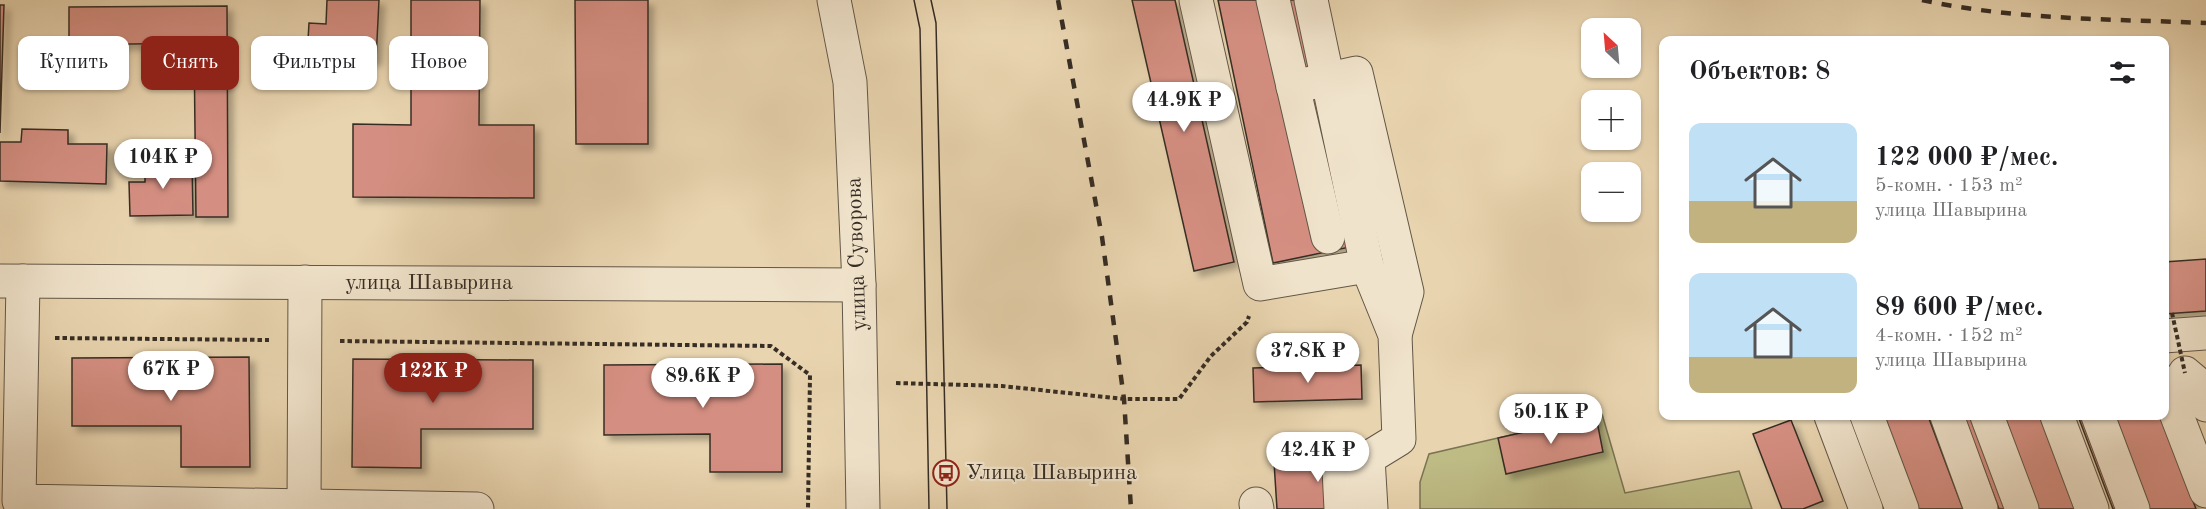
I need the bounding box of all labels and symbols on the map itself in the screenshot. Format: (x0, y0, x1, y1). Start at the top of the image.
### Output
north arrow (1581, 18, 1641, 78)
pin: 44.9K ₽ (1129, 82, 1239, 133)
pin: 104K ₽ (114, 139, 212, 190)
street label: улица Суворова (843, 177, 871, 331)
street label: улица Шавырина (345, 272, 513, 294)
pin: 37.8K ₽ (1253, 333, 1363, 384)
pin: 67K ₽ (129, 351, 213, 402)
pin: 122K ₽ (384, 353, 482, 404)
pin: 89.6K ₽ (648, 358, 758, 409)
pin: 50.1K ₽ (1496, 394, 1606, 445)
pin: 42.4K ₽ (1263, 432, 1373, 483)
bus stop icon: Улица Шавырина (931, 458, 961, 488)
place label: Улица Шавырина (966, 462, 1137, 484)

